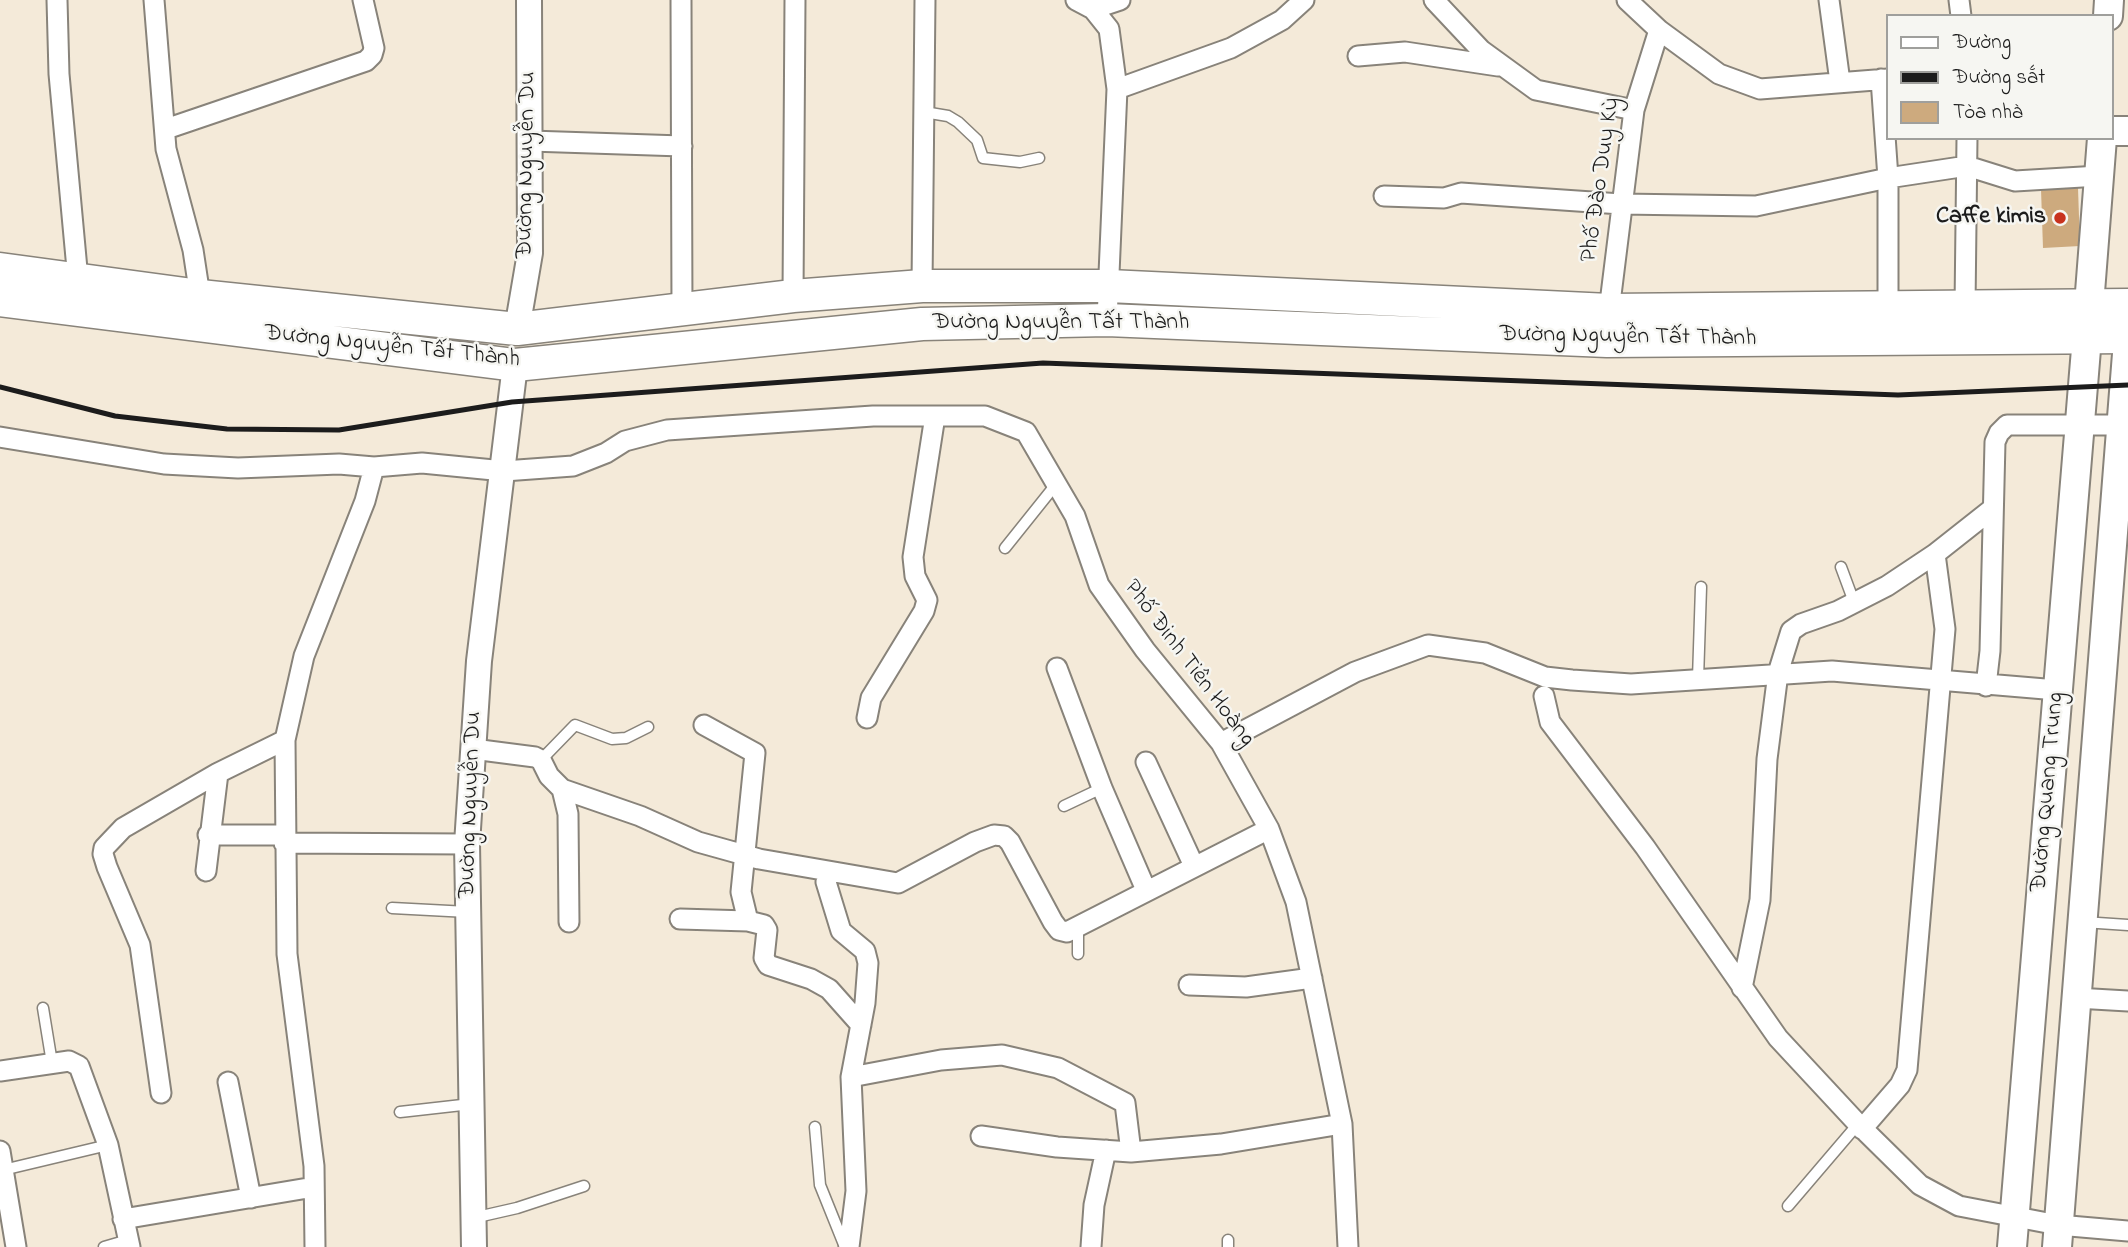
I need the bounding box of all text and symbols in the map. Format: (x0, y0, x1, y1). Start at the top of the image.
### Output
legend (1886, 14, 2114, 140)
text: Đường (1953, 28, 2011, 58)
text: Đường sắt (1953, 63, 2045, 93)
street label: Đường Nguyễn Du (512, 71, 544, 259)
street label: Phố Đào Duy Kỳ (1576, 96, 1628, 264)
text: Tòa nhà (1953, 98, 2023, 128)
place label: Caffe kimis (1936, 204, 2046, 232)
marker: Caffe kimis (2052, 210, 2068, 226)
street label: Đường Nguyễn Tất Thành (933, 310, 1189, 338)
street label: Đường Nguyễn Tất Thành (263, 320, 521, 376)
street label: Đường Nguyễn Tất Thành (1499, 321, 1757, 355)
street label: Phố Đinh Tiên Hoàng (1116, 575, 1260, 753)
street label: Đường Quang Trung (2026, 691, 2072, 893)
street label: Đường Nguyễn Du (454, 711, 490, 899)

